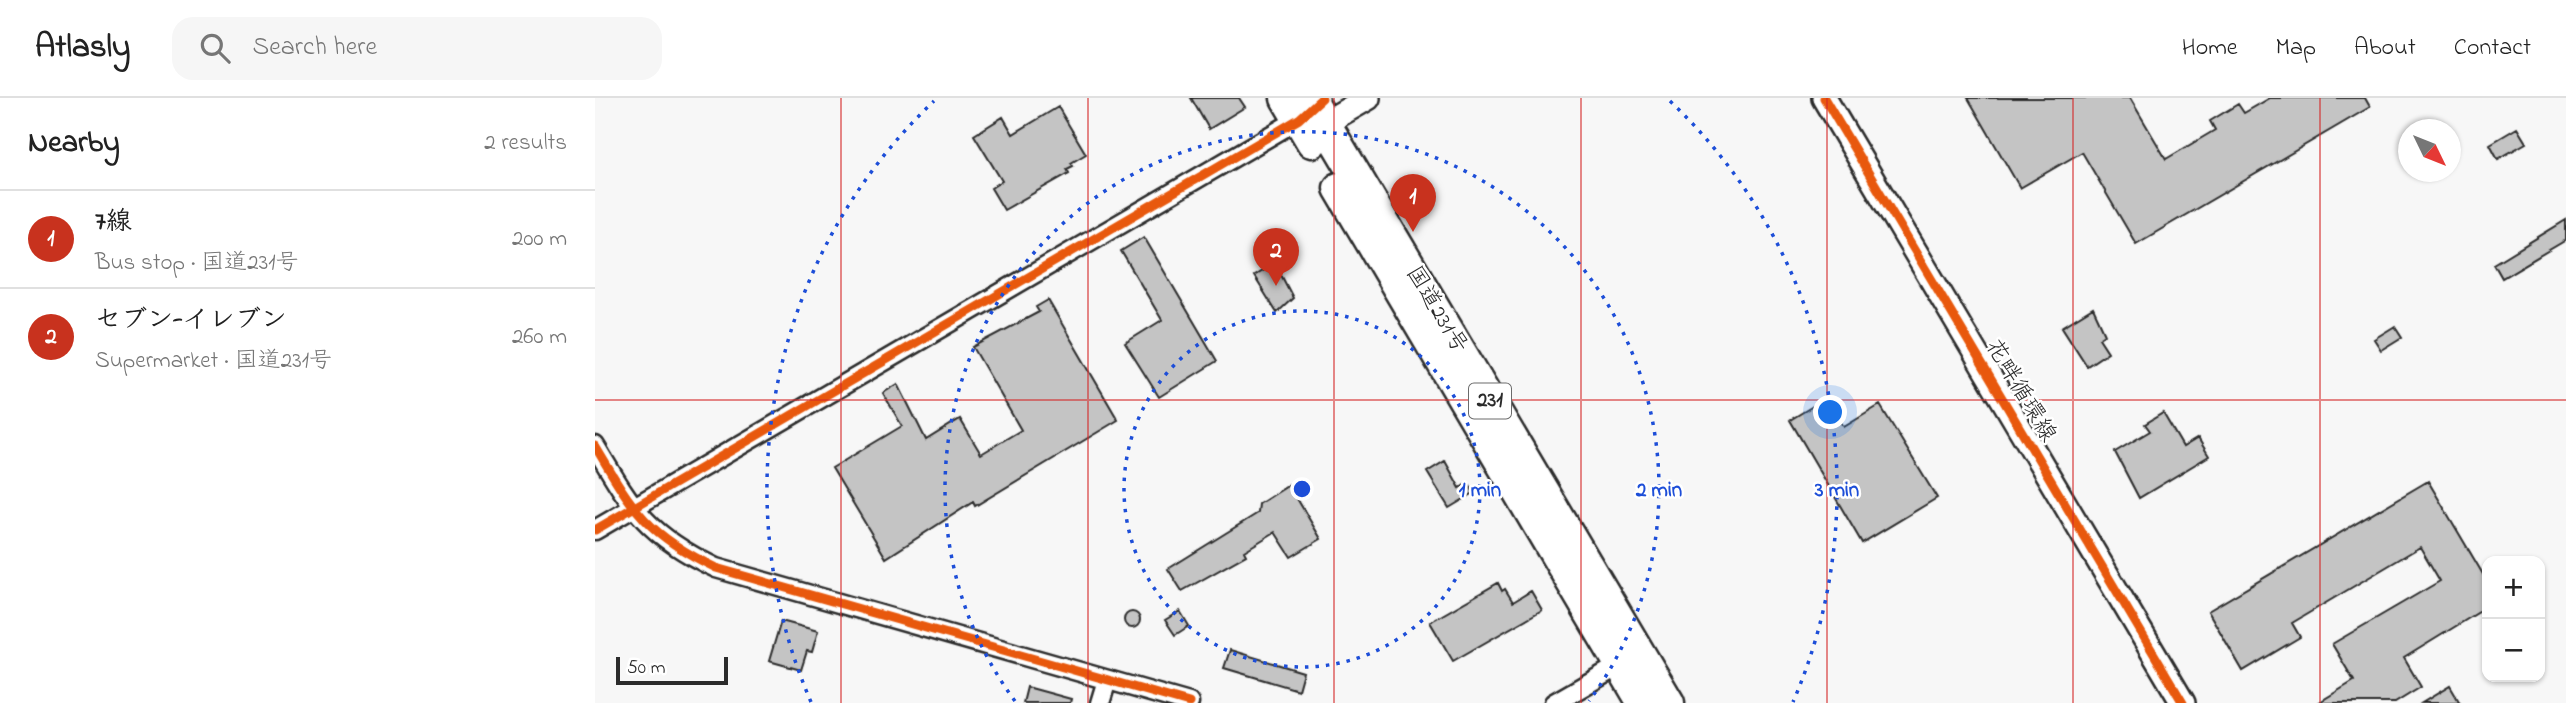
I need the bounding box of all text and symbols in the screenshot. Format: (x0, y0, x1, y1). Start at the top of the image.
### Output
search box (172, 17, 662, 80)
text: Atlasly (35, 24, 130, 72)
icon: search (196, 29, 234, 67)
text: Search here (252, 29, 377, 67)
text: Home (2182, 31, 2238, 66)
text: Map (2276, 31, 2316, 66)
text: About (2354, 31, 2416, 66)
text: Contact (2454, 31, 2531, 66)
north arrow (2398, 119, 2461, 182)
text: Nearby (28, 122, 120, 166)
text: 2 results (484, 127, 567, 160)
pin: 1 (1390, 174, 1436, 232)
text: 7線 (95, 204, 132, 242)
text: 1 (47, 223, 55, 256)
text: 200 m (512, 223, 567, 256)
pin: 2 (1253, 228, 1299, 286)
text: Bus stop · 国道231号 (95, 247, 299, 280)
street label: 国道231号 (1397, 260, 1475, 360)
text: セブン-イレブン (95, 302, 287, 340)
text: 2 (45, 321, 57, 354)
text: 260 m (512, 321, 567, 354)
street label: 花畔循環線 (1976, 333, 2064, 449)
text: Supermarket · 国道231号 (95, 345, 332, 378)
road number: 231 (1469, 384, 1511, 418)
your location (1813, 395, 1847, 429)
text: 1 min (1459, 476, 1501, 506)
text: 2 min (1635, 476, 1682, 506)
text: 3 min (1814, 476, 1859, 506)
centre of rings (1290, 477, 1314, 501)
map controls (2482, 556, 2545, 682)
button: + (2482, 556, 2545, 619)
button: − (2482, 619, 2545, 682)
scale bar (616, 654, 728, 686)
text: 50 m (627, 655, 666, 682)

